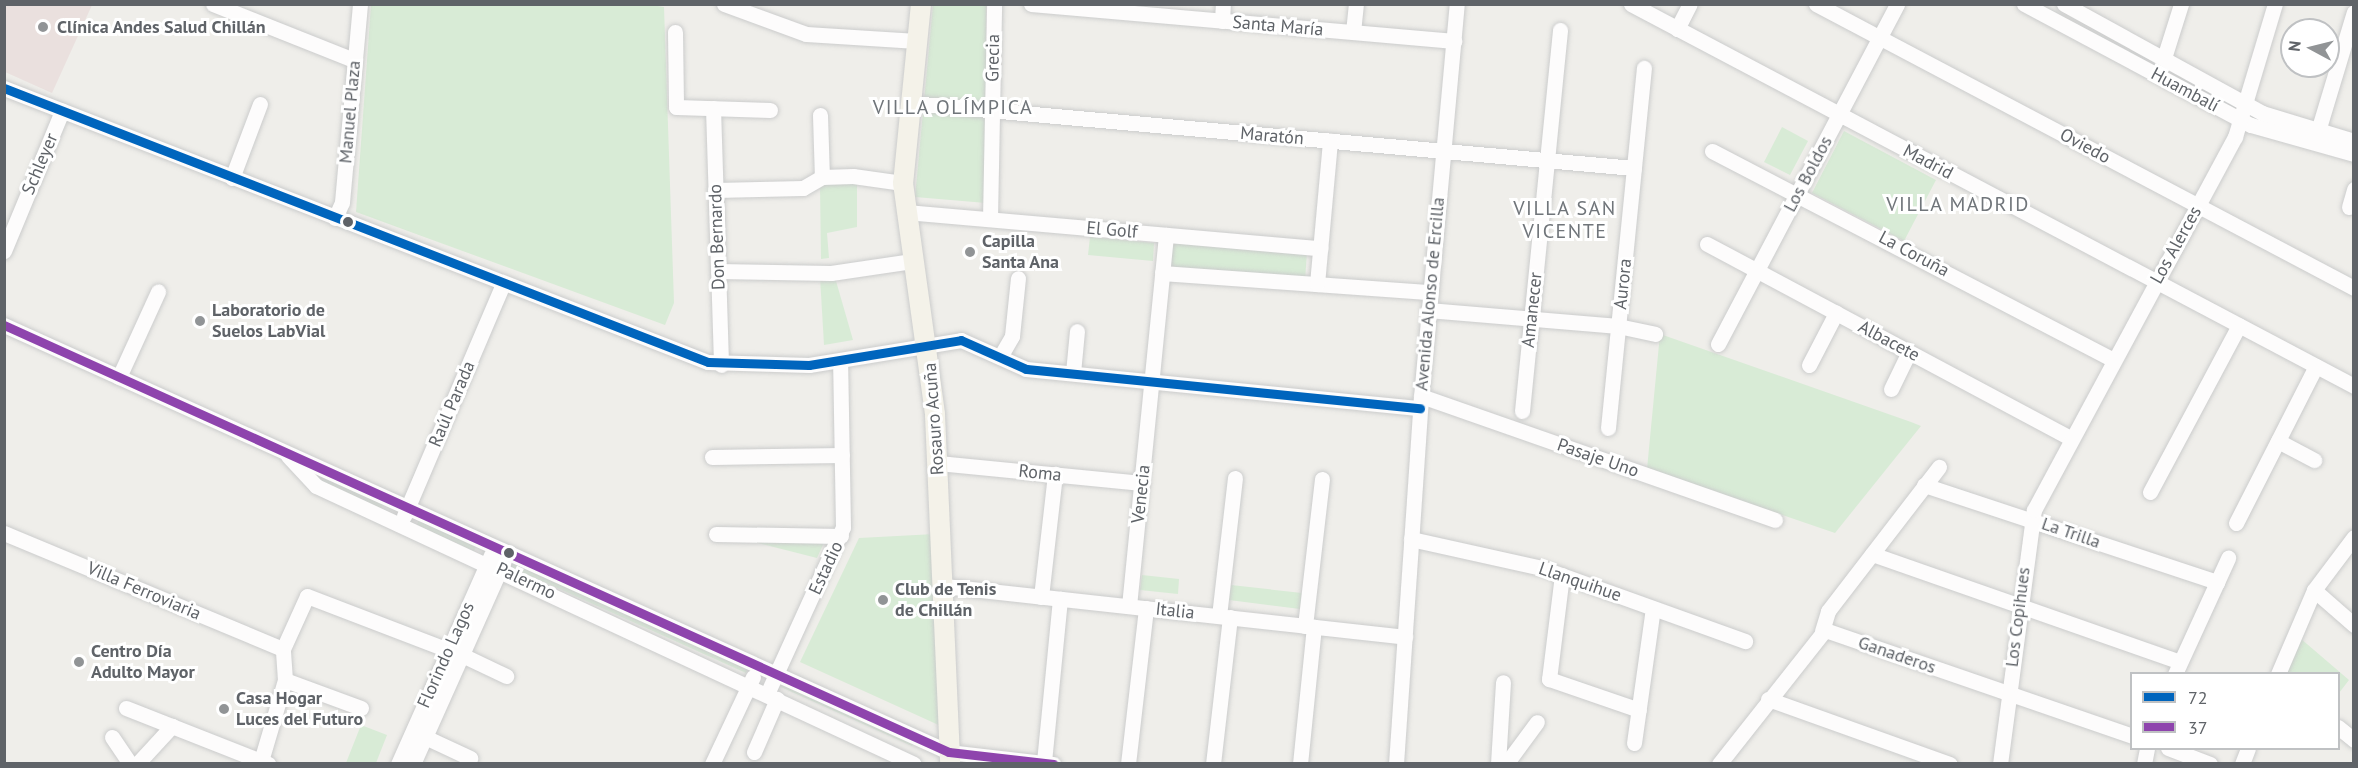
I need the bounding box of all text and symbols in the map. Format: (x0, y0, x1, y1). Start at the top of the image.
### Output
street label: Santa María (1232, 11, 1324, 41)
place label: Clínica Andes Salud Chillán (57, 16, 267, 38)
marker: Clínica Andes Salud Chillán (34, 18, 52, 36)
north arrow (2280, 18, 2340, 78)
street label: Grecia (982, 34, 1004, 82)
text: N (2284, 40, 2305, 52)
street label: Manuel Plaza (335, 60, 365, 164)
street label: Huambalí (2147, 63, 2223, 117)
district label: VILLA OLÍMPICA (872, 95, 1034, 119)
street label: Maratón (1239, 122, 1305, 150)
street label: Oviedo (2056, 124, 2114, 168)
street label: Schleyer (17, 130, 63, 198)
street label: Los Boldos (1779, 132, 1837, 216)
street label: Madrid (1899, 140, 1957, 184)
street label: Don Bernardo (704, 184, 730, 290)
district label: VILLA MADRID (1886, 192, 2030, 216)
street label: Avenida Alonso de Ercilla (1411, 196, 1449, 392)
district label: VILLA SAN VICENTE (1513, 197, 1617, 244)
street label: Los Alerces (2146, 202, 2206, 288)
unlabelled marker (342, 216, 354, 228)
street label: El Golf (1085, 217, 1139, 243)
street label: La Coruña (1875, 226, 1953, 282)
place label: Capilla Santa Ana (982, 231, 1060, 274)
marker: Capilla Santa Ana (963, 245, 977, 259)
street label: Aurora (1610, 257, 1636, 311)
street label: Amanecer (1517, 271, 1547, 349)
place label: Laboratorio de Suelos LabVial (212, 300, 325, 342)
marker: Laboratorio de Suelos LabVial (193, 314, 207, 328)
street label: Albacete (1855, 316, 1923, 366)
street label: Raúl Parada (424, 358, 480, 450)
street label: Rosauro Acuña (919, 362, 949, 476)
street label: Pasaje Uno (1554, 434, 1642, 482)
street label: Roma (1017, 460, 1063, 486)
street label: Venecia (1127, 464, 1155, 524)
street label: La Trilla (2039, 513, 2103, 553)
street label: Estadio (804, 538, 848, 598)
unlabelled marker (503, 547, 515, 559)
street label: Villa Ferroviaria (84, 557, 204, 625)
street label: Palermo (493, 558, 559, 604)
street label: Llanquihue (1536, 558, 1624, 606)
street label: Los Copihues (2001, 566, 2035, 668)
place label: Club de Tenis de Chillán (895, 579, 997, 622)
marker: Club de Tenis de Chillán (876, 593, 890, 607)
street label: Italia (1154, 598, 1196, 624)
street label: Florindo Lagos (413, 599, 479, 711)
street label: Ganaderos (1855, 632, 1939, 678)
place label: Centro Día Adulto Mayor (91, 641, 195, 684)
marker: Centro Día Adulto Mayor (72, 655, 86, 669)
legend (2130, 672, 2340, 750)
text: 72 (2188, 686, 2208, 709)
place label: Casa Hogar Luces del Futuro (236, 688, 363, 730)
marker: Casa Hogar Luces del Futuro (217, 702, 231, 716)
text: 37 (2188, 716, 2208, 739)

